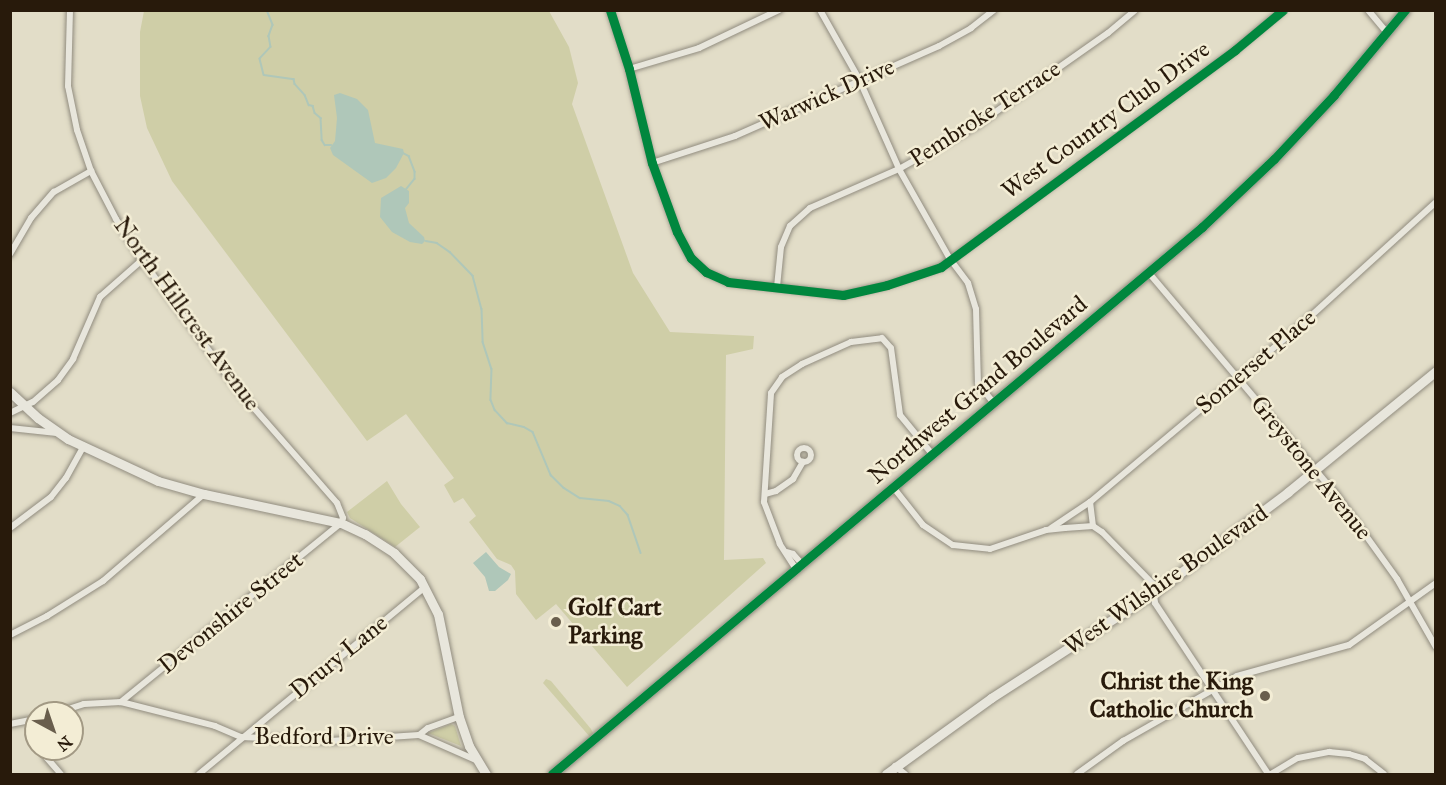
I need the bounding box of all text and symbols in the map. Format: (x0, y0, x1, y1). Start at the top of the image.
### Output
street label: West Country Club Drive (996, 35, 1216, 205)
street label: Warwick Drive (755, 52, 899, 138)
street label: Pembroke Terrace (904, 54, 1066, 174)
street label: North Hillcrest Avenue (107, 212, 267, 416)
street label: Northwest Grand Boulevard (863, 290, 1093, 490)
street label: Somerset Place (1190, 303, 1322, 421)
street label: Greystone Avenue (1244, 390, 1378, 546)
street label: West Wilshire Boulevard (1058, 499, 1274, 661)
street label: Devonshire Street (153, 546, 309, 680)
place label: Golf Cart Parking (568, 594, 661, 650)
street label: Drury Lane (284, 609, 394, 705)
marker: Golf Cart Parking (549, 615, 563, 629)
place label: Christ the King Catholic Church (1090, 668, 1253, 724)
marker: Christ the King Catholic Church (1258, 689, 1272, 703)
north arrow (24, 701, 84, 761)
street label: Bedford Drive (254, 723, 394, 751)
text: N (53, 732, 76, 755)

